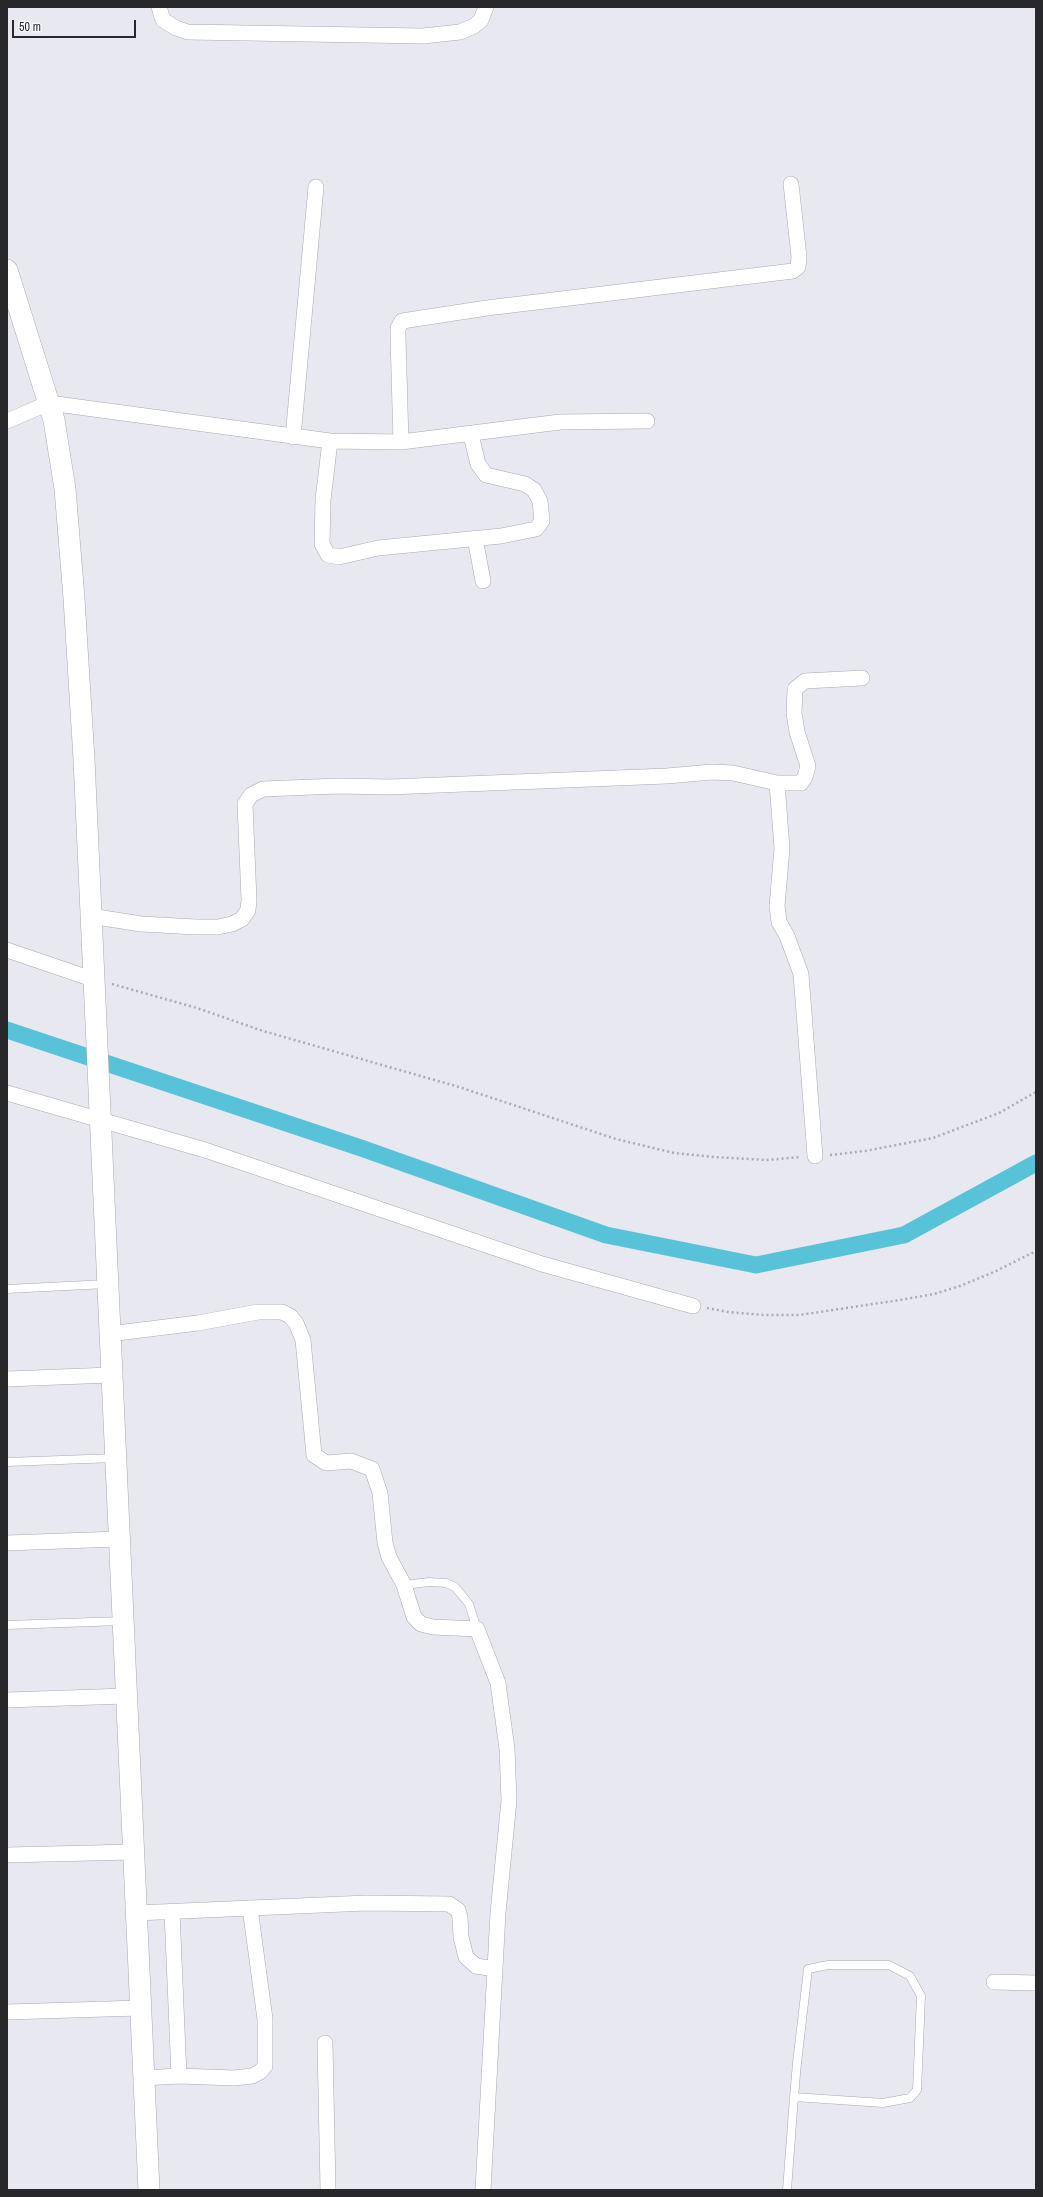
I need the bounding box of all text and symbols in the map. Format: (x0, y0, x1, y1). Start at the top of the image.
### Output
scale bar (14, 12, 138, 38)
text: 50 m (19, 19, 41, 35)

